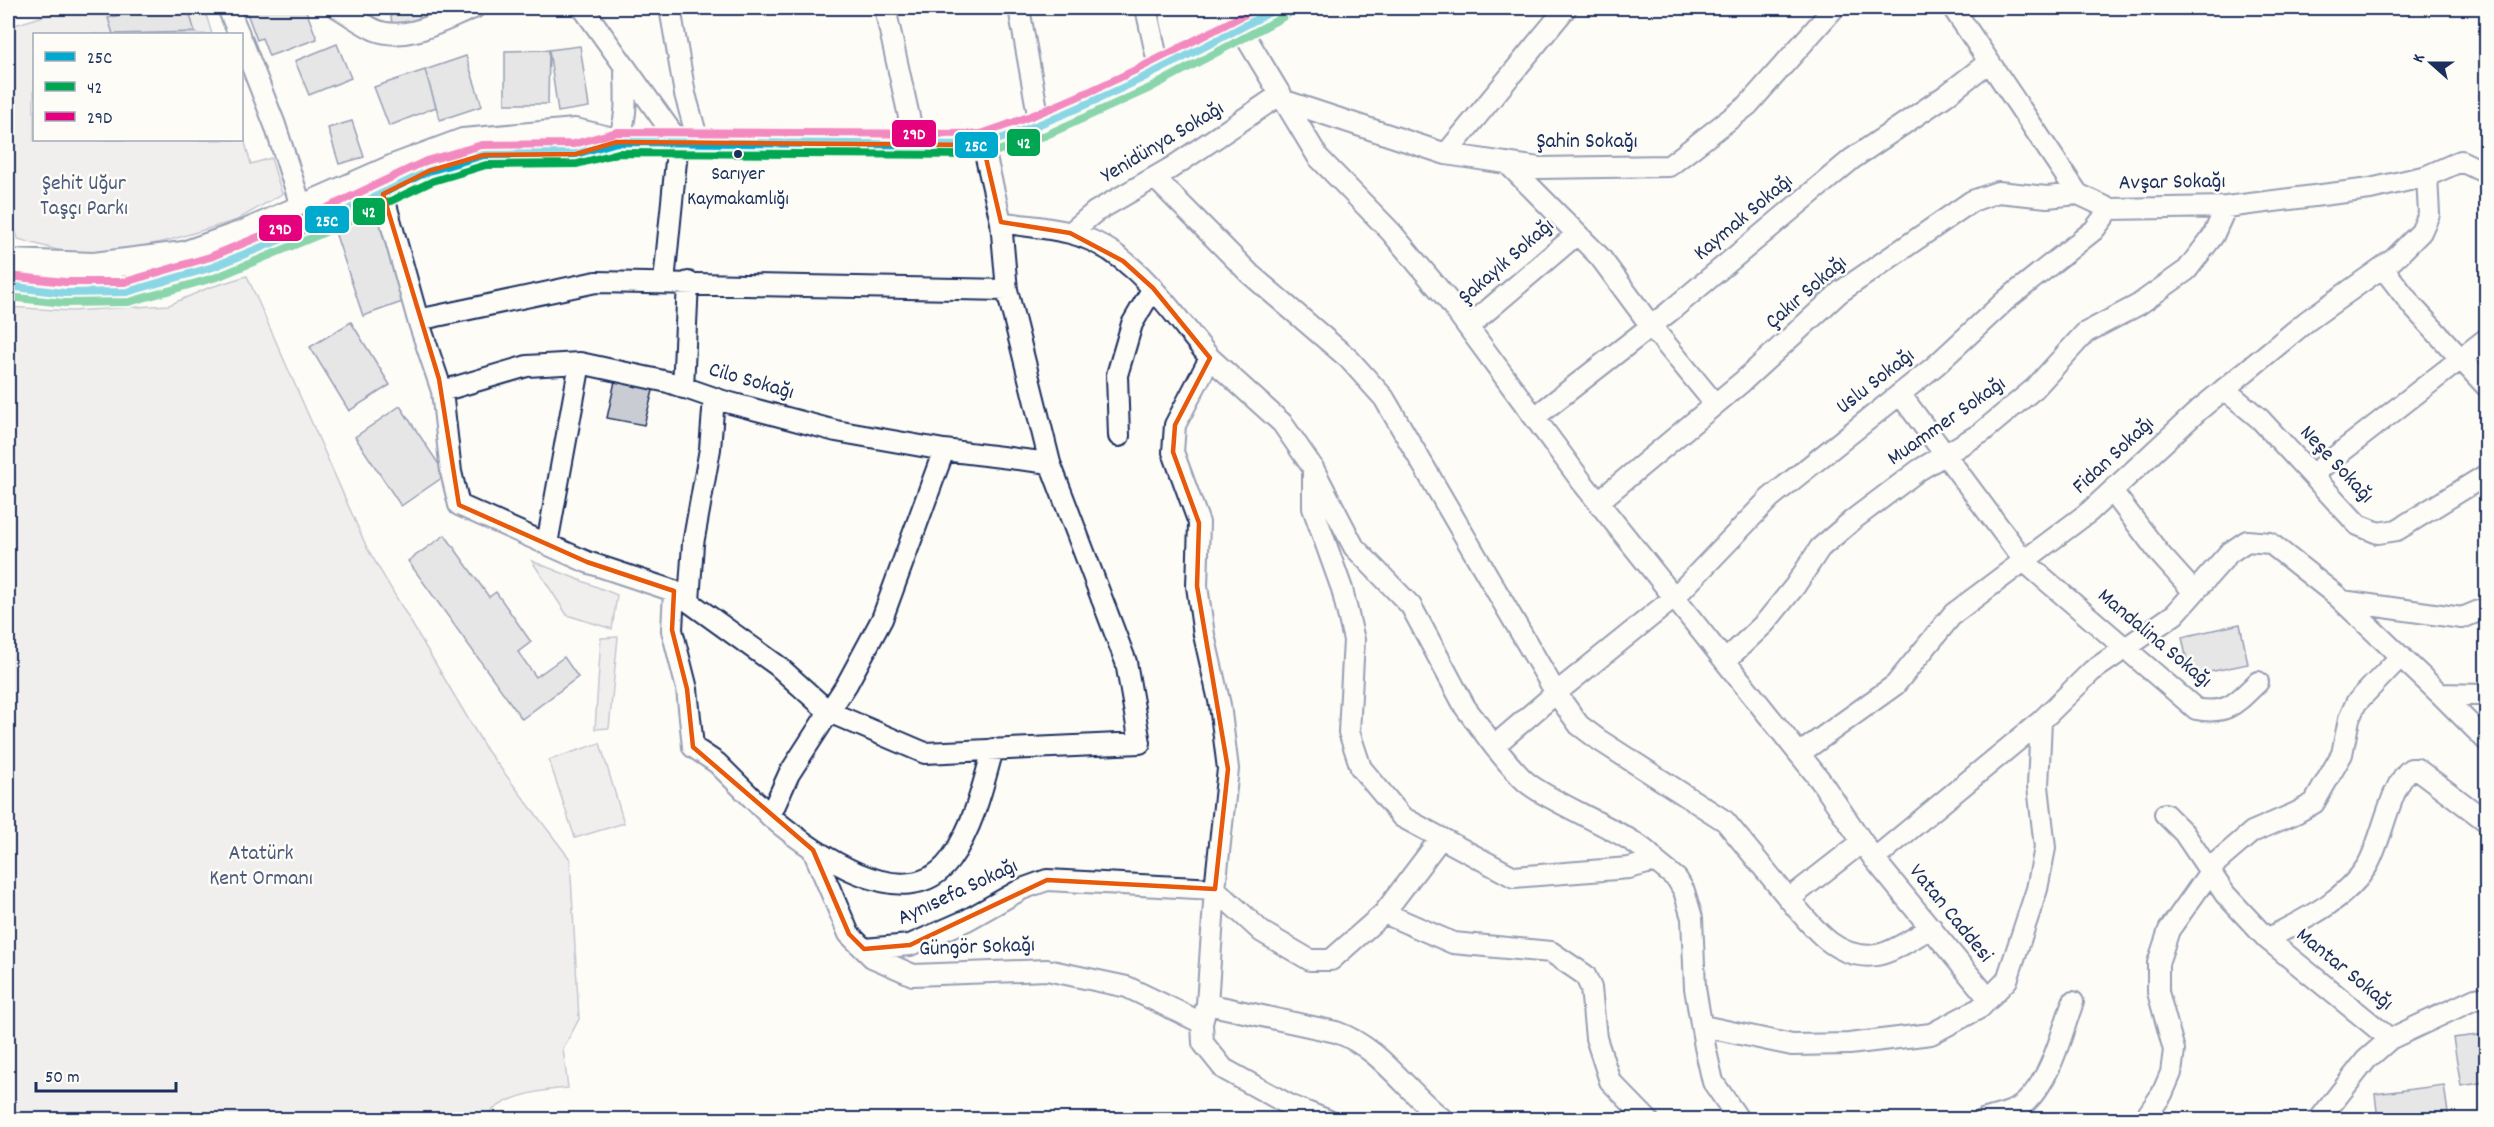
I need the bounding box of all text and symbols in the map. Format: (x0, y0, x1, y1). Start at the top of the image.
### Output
legend (33, 33, 243, 141)
north arrow (2401, 33, 2461, 93)
text: 25C (87, 47, 112, 72)
text: K (2407, 50, 2432, 66)
text: 42 (87, 77, 102, 102)
street label: Yenidünya Sokağı (1096, 94, 1230, 192)
text: 29D (87, 107, 112, 132)
line badge: 29D (891, 119, 937, 148)
text: 29D (903, 124, 926, 147)
street label: Şahin Sokağı (1536, 127, 1638, 158)
line badge: 42 (1006, 128, 1041, 157)
line badge: 25C (954, 131, 999, 159)
text: 42 (1017, 133, 1031, 156)
text: 25C (965, 136, 987, 159)
marker: Sarıyer Kaymakamlığı (732, 148, 744, 160)
place label: Sarıyer Kaymakamlığı (687, 161, 789, 214)
street label: Kaymak Sokağı (1688, 167, 1800, 269)
street label: Avşar Sokağı (2118, 167, 2226, 199)
park label: Şehit Uğur Taşçı Parkı (40, 169, 128, 225)
line badge: 42 (352, 197, 386, 226)
text: 42 (362, 202, 376, 225)
line badge: 25C (304, 205, 350, 234)
text: 25C (316, 211, 338, 234)
street label: Şakayık Sokağı (1452, 212, 1562, 312)
line badge: 29D (258, 214, 303, 242)
text: 29D (269, 219, 292, 242)
street label: Çakır Sokağı (1759, 249, 1855, 337)
street label: Uslu Sokağı (1830, 341, 1922, 423)
street label: Cilo Sokağı (705, 355, 797, 409)
street label: Muammer Sokağı (1881, 370, 2013, 474)
street label: Fidan Sokağı (2066, 410, 2162, 502)
street label: Neşe Sokağı (2291, 419, 2381, 511)
street label: Mandalina Sokağı (2090, 582, 2218, 696)
park label: Atatürk Kent Ormanı (209, 839, 313, 895)
street label: Aynısefa Sokağı (893, 852, 1023, 934)
street label: Vatan Caddesi (1900, 858, 2000, 970)
street label: Mantar Sokağı (2289, 921, 2399, 1019)
street label: Güngör Sokağı (919, 930, 1035, 966)
scale bar (36, 1055, 176, 1093)
text: 50 m (45, 1066, 80, 1091)

